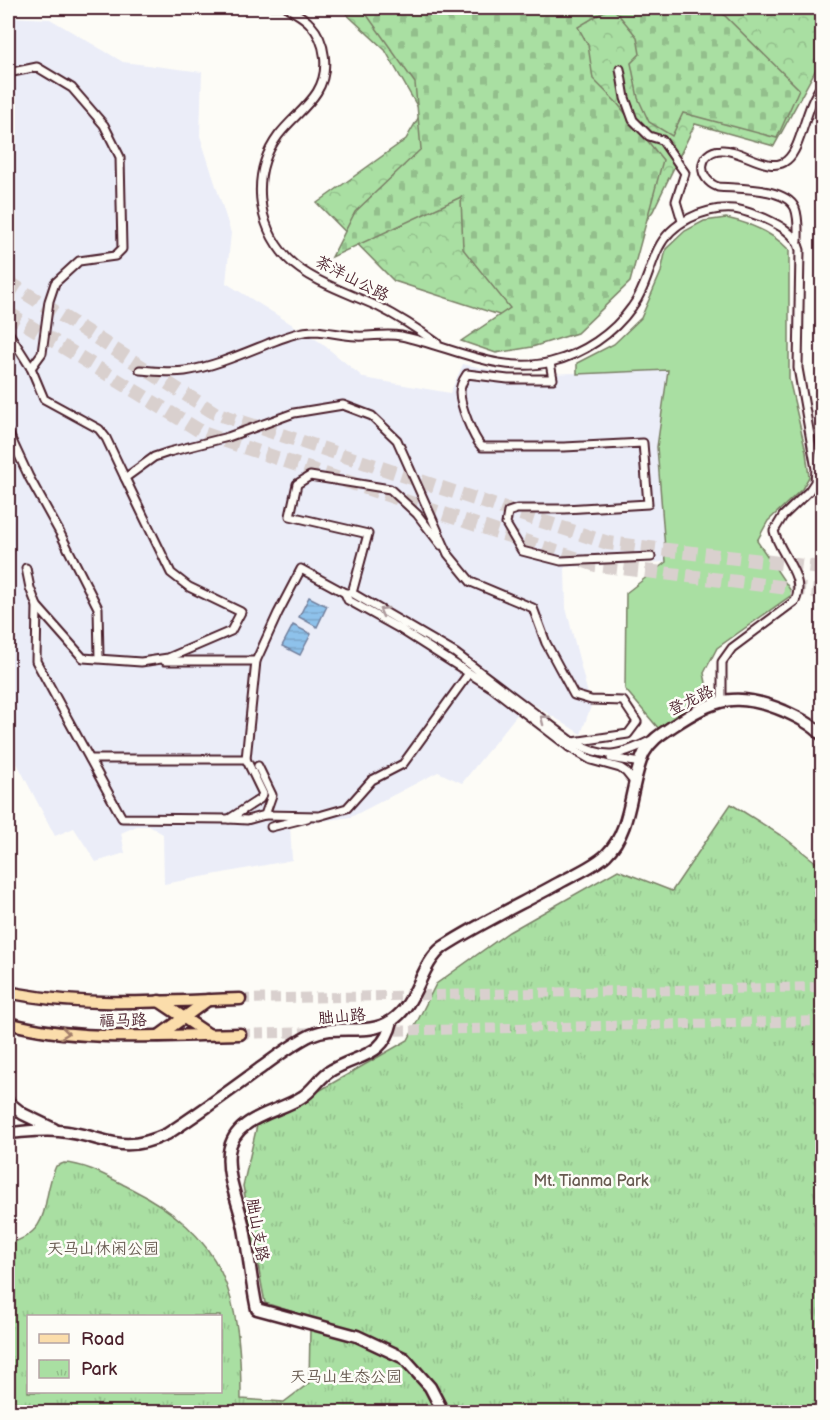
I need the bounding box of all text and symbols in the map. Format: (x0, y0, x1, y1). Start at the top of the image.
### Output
street label: 茶洋山公路 (312, 252, 392, 306)
one-way arrow (379, 606, 389, 618)
street label: 登龙路 (665, 682, 717, 720)
one-way arrow (540, 715, 551, 726)
street label: 胐山路 (317, 1005, 367, 1029)
street label: 福马路 (99, 1011, 147, 1031)
one-way arrow (60, 1027, 70, 1039)
park label: Mt. Tianma Park (533, 1172, 649, 1191)
street label: 胐山支路 (242, 1197, 272, 1263)
park label: 天马山休闲公园 (47, 1240, 159, 1259)
legend (27, 1315, 222, 1393)
text: Road (81, 1329, 125, 1350)
text: Park (81, 1359, 117, 1380)
park label: 天马山生态公园 (290, 1368, 402, 1387)

